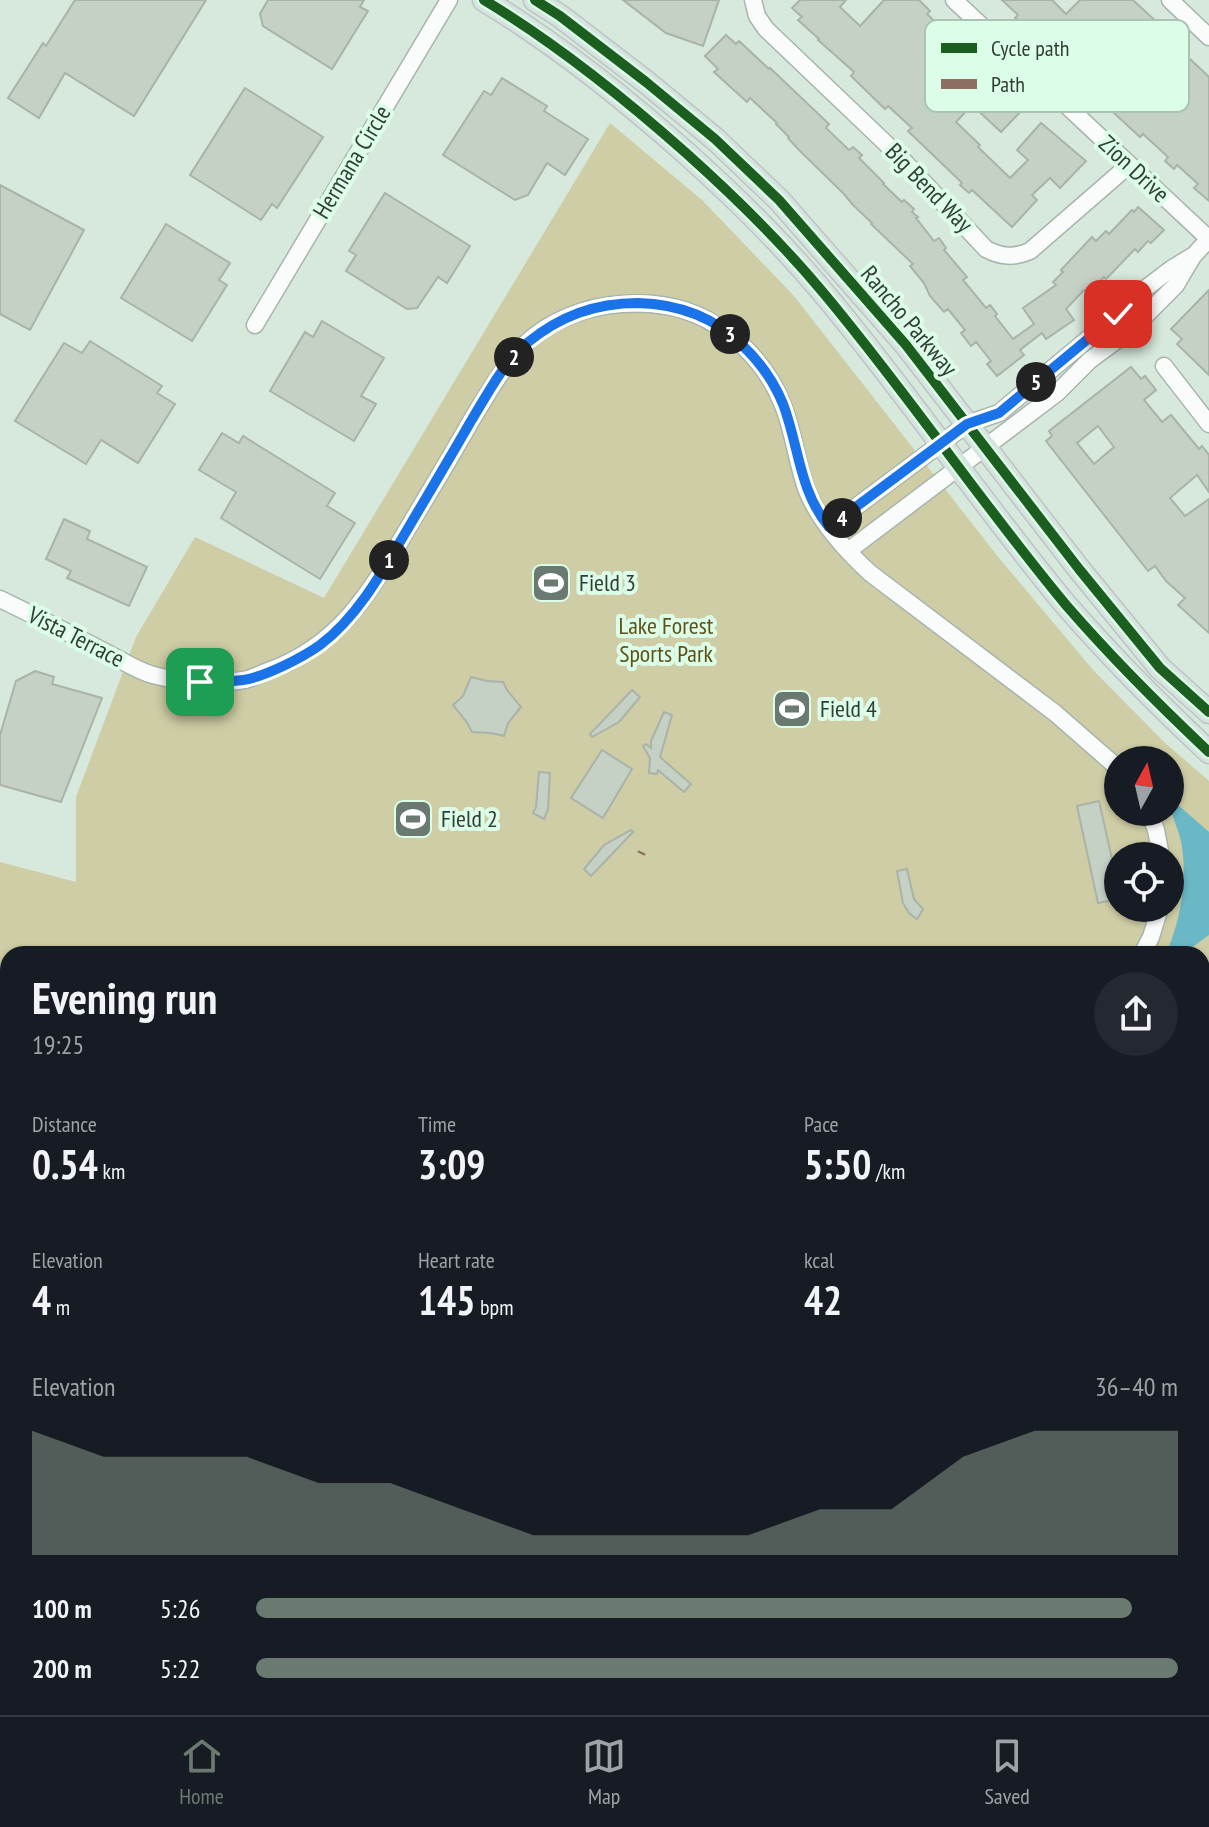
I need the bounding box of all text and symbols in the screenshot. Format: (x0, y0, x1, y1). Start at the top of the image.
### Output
legend (925, 20, 1189, 112)
text: Cycle path (991, 34, 1069, 62)
text: Path (991, 70, 1025, 98)
street label: Hermana Circle (306, 99, 397, 224)
street label: Zion Drive (1093, 128, 1176, 209)
street label: Big Bend Way (879, 136, 980, 239)
street label: Rancho Parkway (854, 259, 965, 382)
pin (1084, 280, 1152, 348)
icon: check (1096, 292, 1140, 336)
pin: 3 (710, 314, 750, 354)
text: 3 (725, 320, 735, 348)
pin: 2 (494, 337, 534, 377)
text: 2 (509, 343, 519, 371)
pin: 5 (1016, 362, 1056, 402)
text: 5 (1031, 368, 1041, 396)
pin: 4 (822, 498, 862, 538)
text: 4 (837, 504, 847, 532)
pin: 1 (369, 540, 409, 580)
text: 1 (384, 546, 394, 574)
sports icon: Field 3 (530, 562, 572, 604)
place label: Field 3 (579, 567, 636, 598)
street label: Vista Terrace (22, 599, 130, 674)
park label: Lake Forest Sports Park (619, 610, 714, 669)
pin (166, 648, 234, 716)
icon: arrive (178, 660, 222, 704)
sports icon: Field 4 (771, 688, 813, 730)
place label: Field 4 (820, 693, 877, 724)
north arrow (1104, 746, 1184, 826)
map controls (1104, 746, 1184, 922)
sports icon: Field 2 (392, 798, 434, 840)
place label: Field 2 (441, 803, 498, 834)
button: locate (1104, 842, 1184, 922)
text: Evening run (32, 969, 217, 1026)
button: share (1094, 972, 1178, 1056)
text: 19:25 (32, 1028, 84, 1061)
text: Distance (32, 1110, 97, 1138)
text: Time (418, 1110, 456, 1138)
text: Pace (804, 1110, 839, 1138)
text: 0.54 (32, 1138, 98, 1190)
text: 3:09 (418, 1138, 485, 1190)
text: 5:50 (804, 1138, 871, 1190)
text: km (98, 1157, 125, 1185)
text: /km (871, 1157, 905, 1185)
text: Elevation (32, 1246, 103, 1274)
text: Heart rate (418, 1246, 495, 1274)
text: kcal (804, 1246, 834, 1274)
text: 4 (32, 1274, 51, 1326)
text: 145 (418, 1274, 475, 1326)
text: 42 (804, 1274, 842, 1326)
text: m (51, 1293, 70, 1321)
text: bpm (475, 1293, 513, 1321)
text: Elevation (32, 1370, 115, 1403)
text: 36–40 m (1095, 1370, 1178, 1403)
text: 100 m (32, 1592, 92, 1625)
text: 5:26 (160, 1592, 200, 1625)
text: 200 m (32, 1652, 92, 1685)
text: 5:22 (160, 1652, 200, 1685)
tab: Home (179, 1734, 224, 1810)
tab: Map (582, 1734, 626, 1810)
tab: Saved (984, 1734, 1030, 1810)

